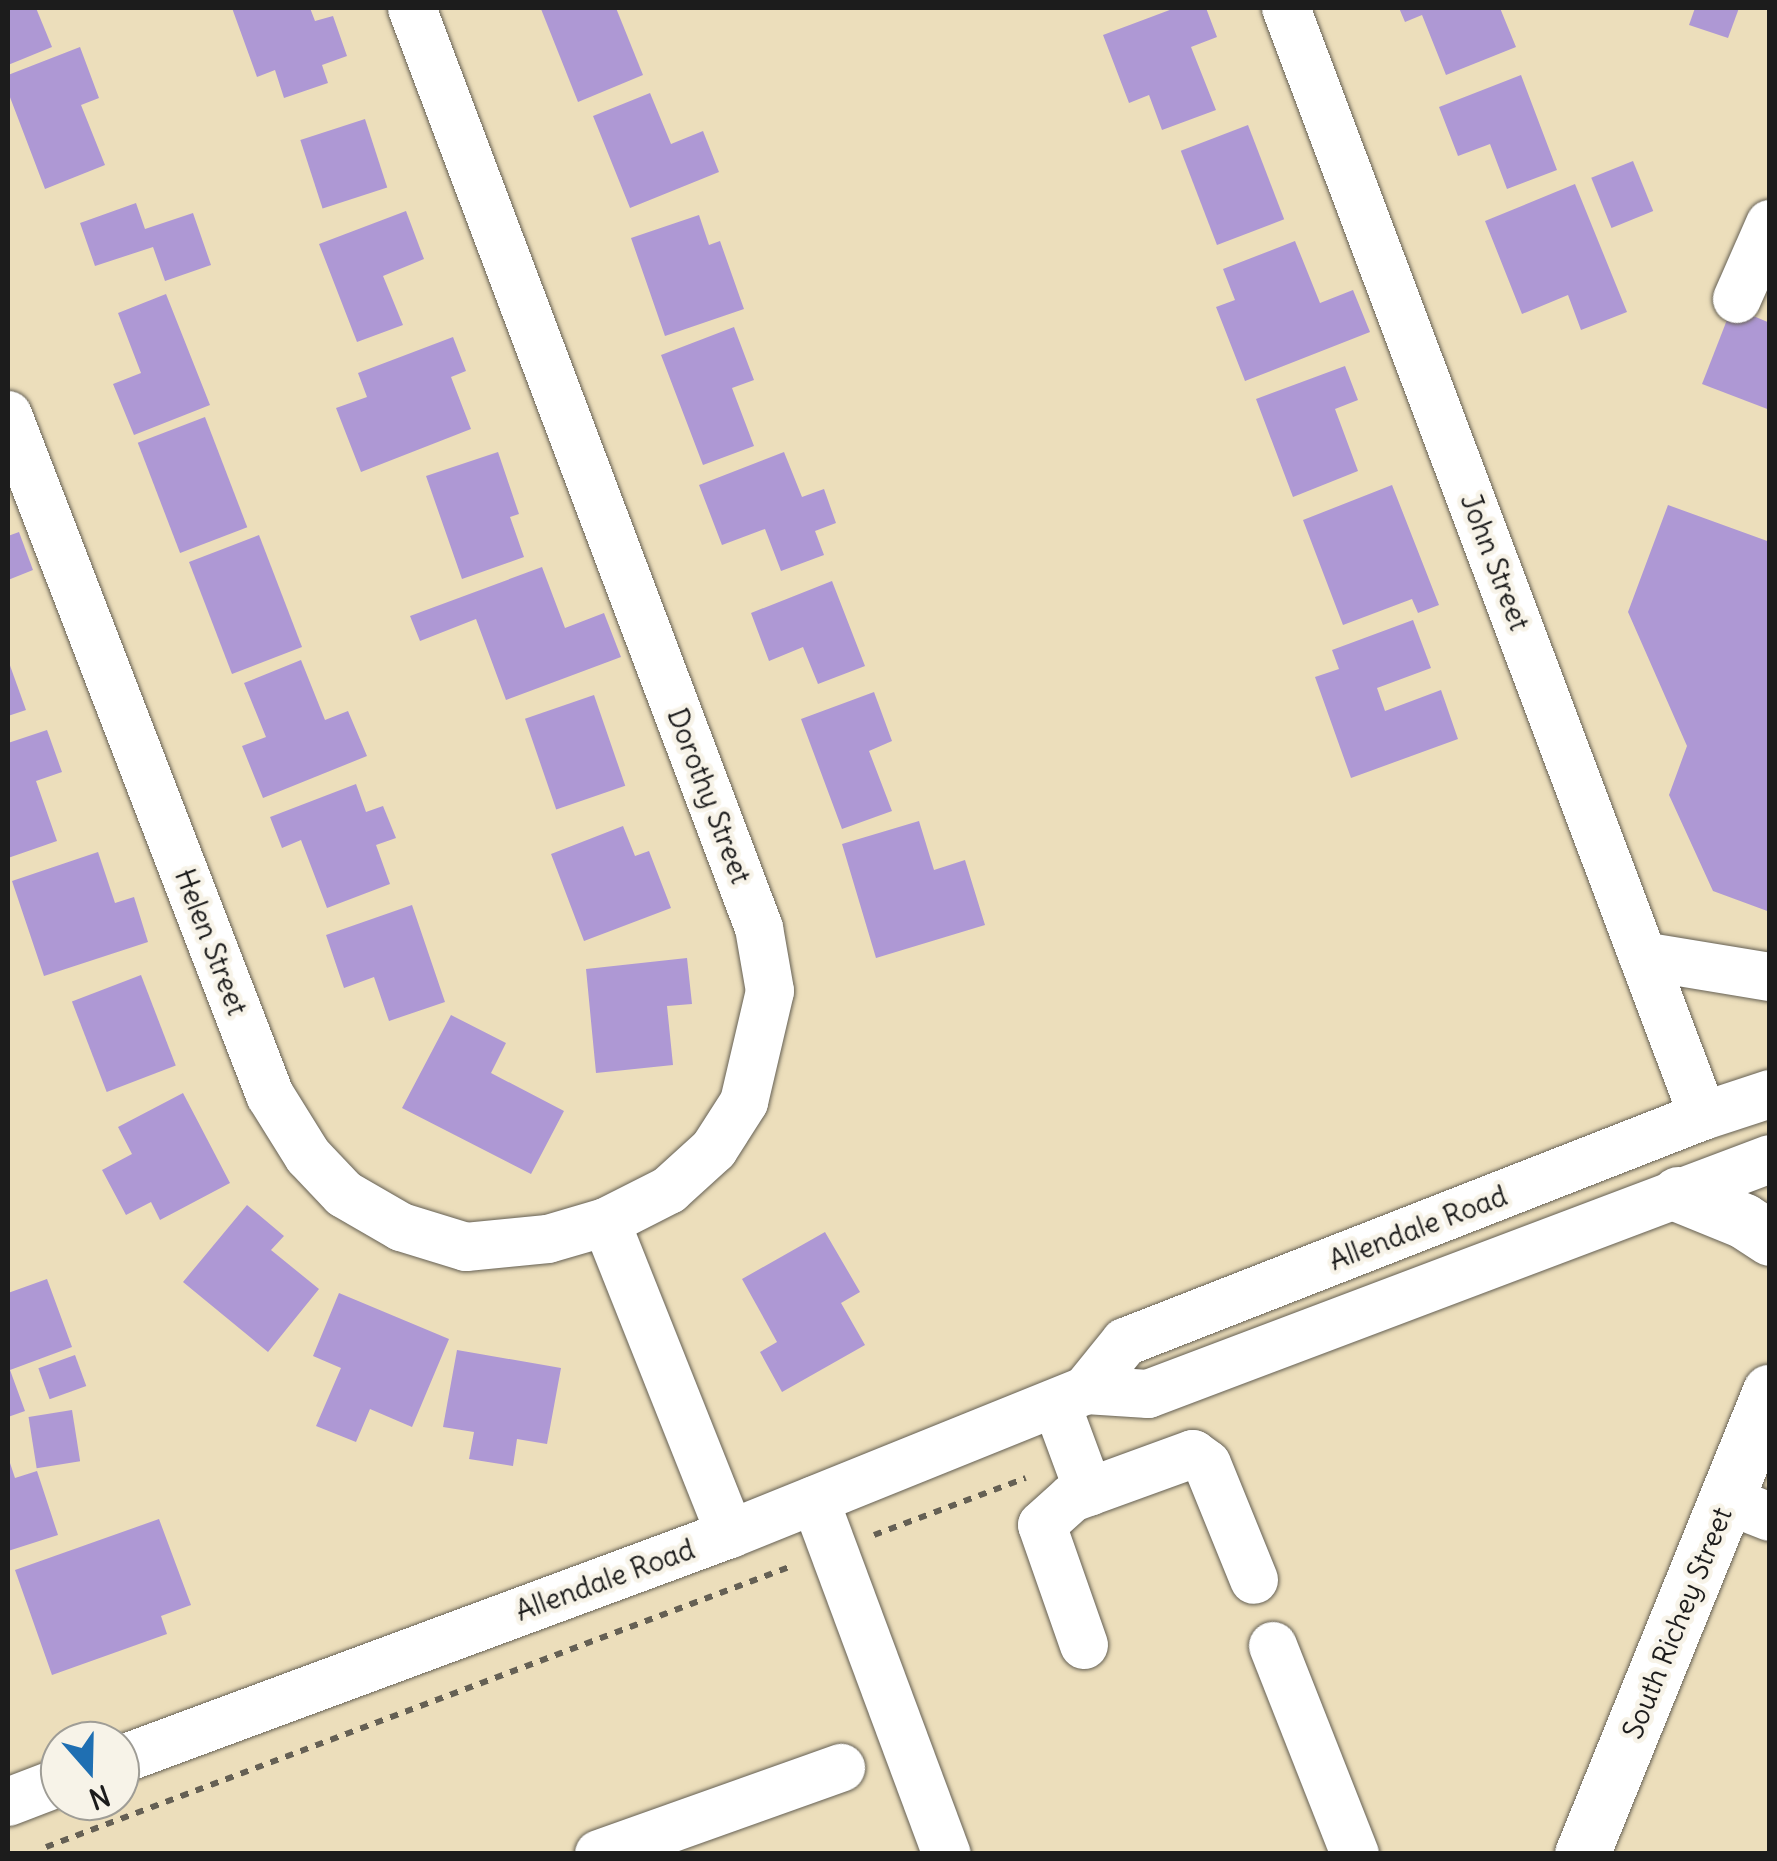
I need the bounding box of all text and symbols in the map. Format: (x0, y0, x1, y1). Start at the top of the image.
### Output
street label: John Street (1454, 489, 1536, 635)
street label: Dorothy Street (660, 704, 758, 888)
street label: Helen Street (168, 864, 254, 1020)
street label: Allendale Road (1324, 1179, 1512, 1277)
street label: South Richey Street (1615, 1502, 1739, 1744)
street label: Allendale Road (511, 1532, 699, 1628)
north arrow (40, 1721, 140, 1821)
text: N (84, 1777, 115, 1818)

